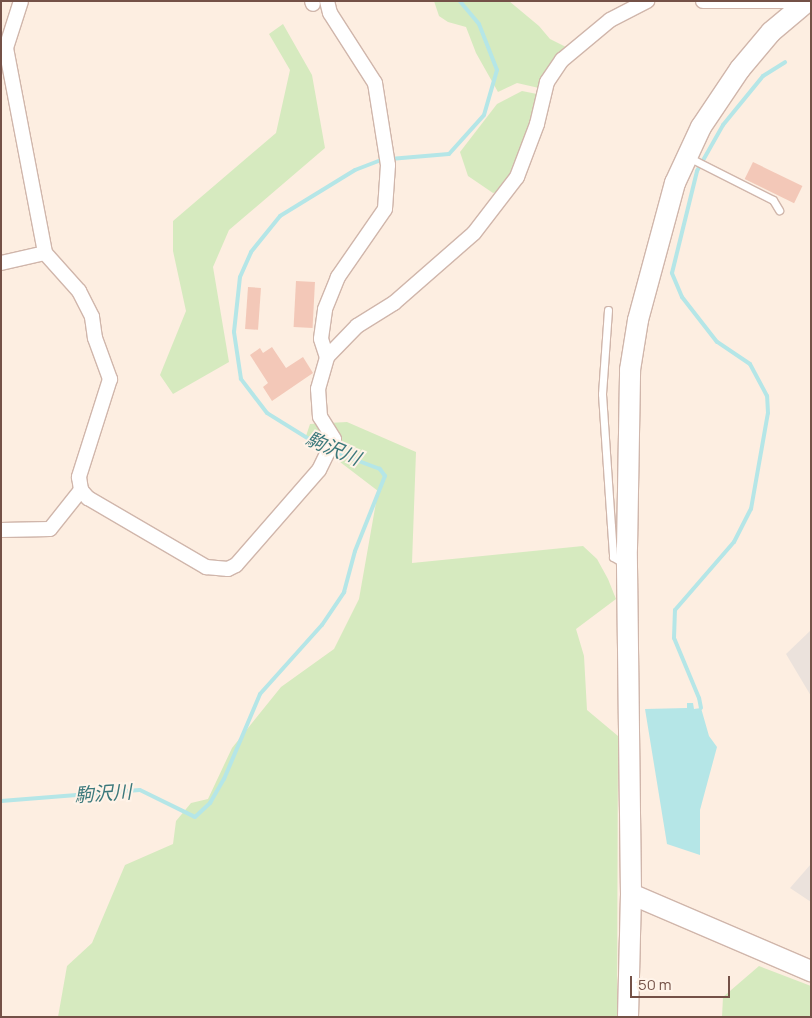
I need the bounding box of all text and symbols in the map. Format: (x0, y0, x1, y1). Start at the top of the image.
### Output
water label: 駒沢川 (302, 427, 364, 471)
water label: 駒沢川 (74, 781, 132, 807)
scale bar (632, 966, 732, 998)
text: 50 m (638, 974, 672, 995)

